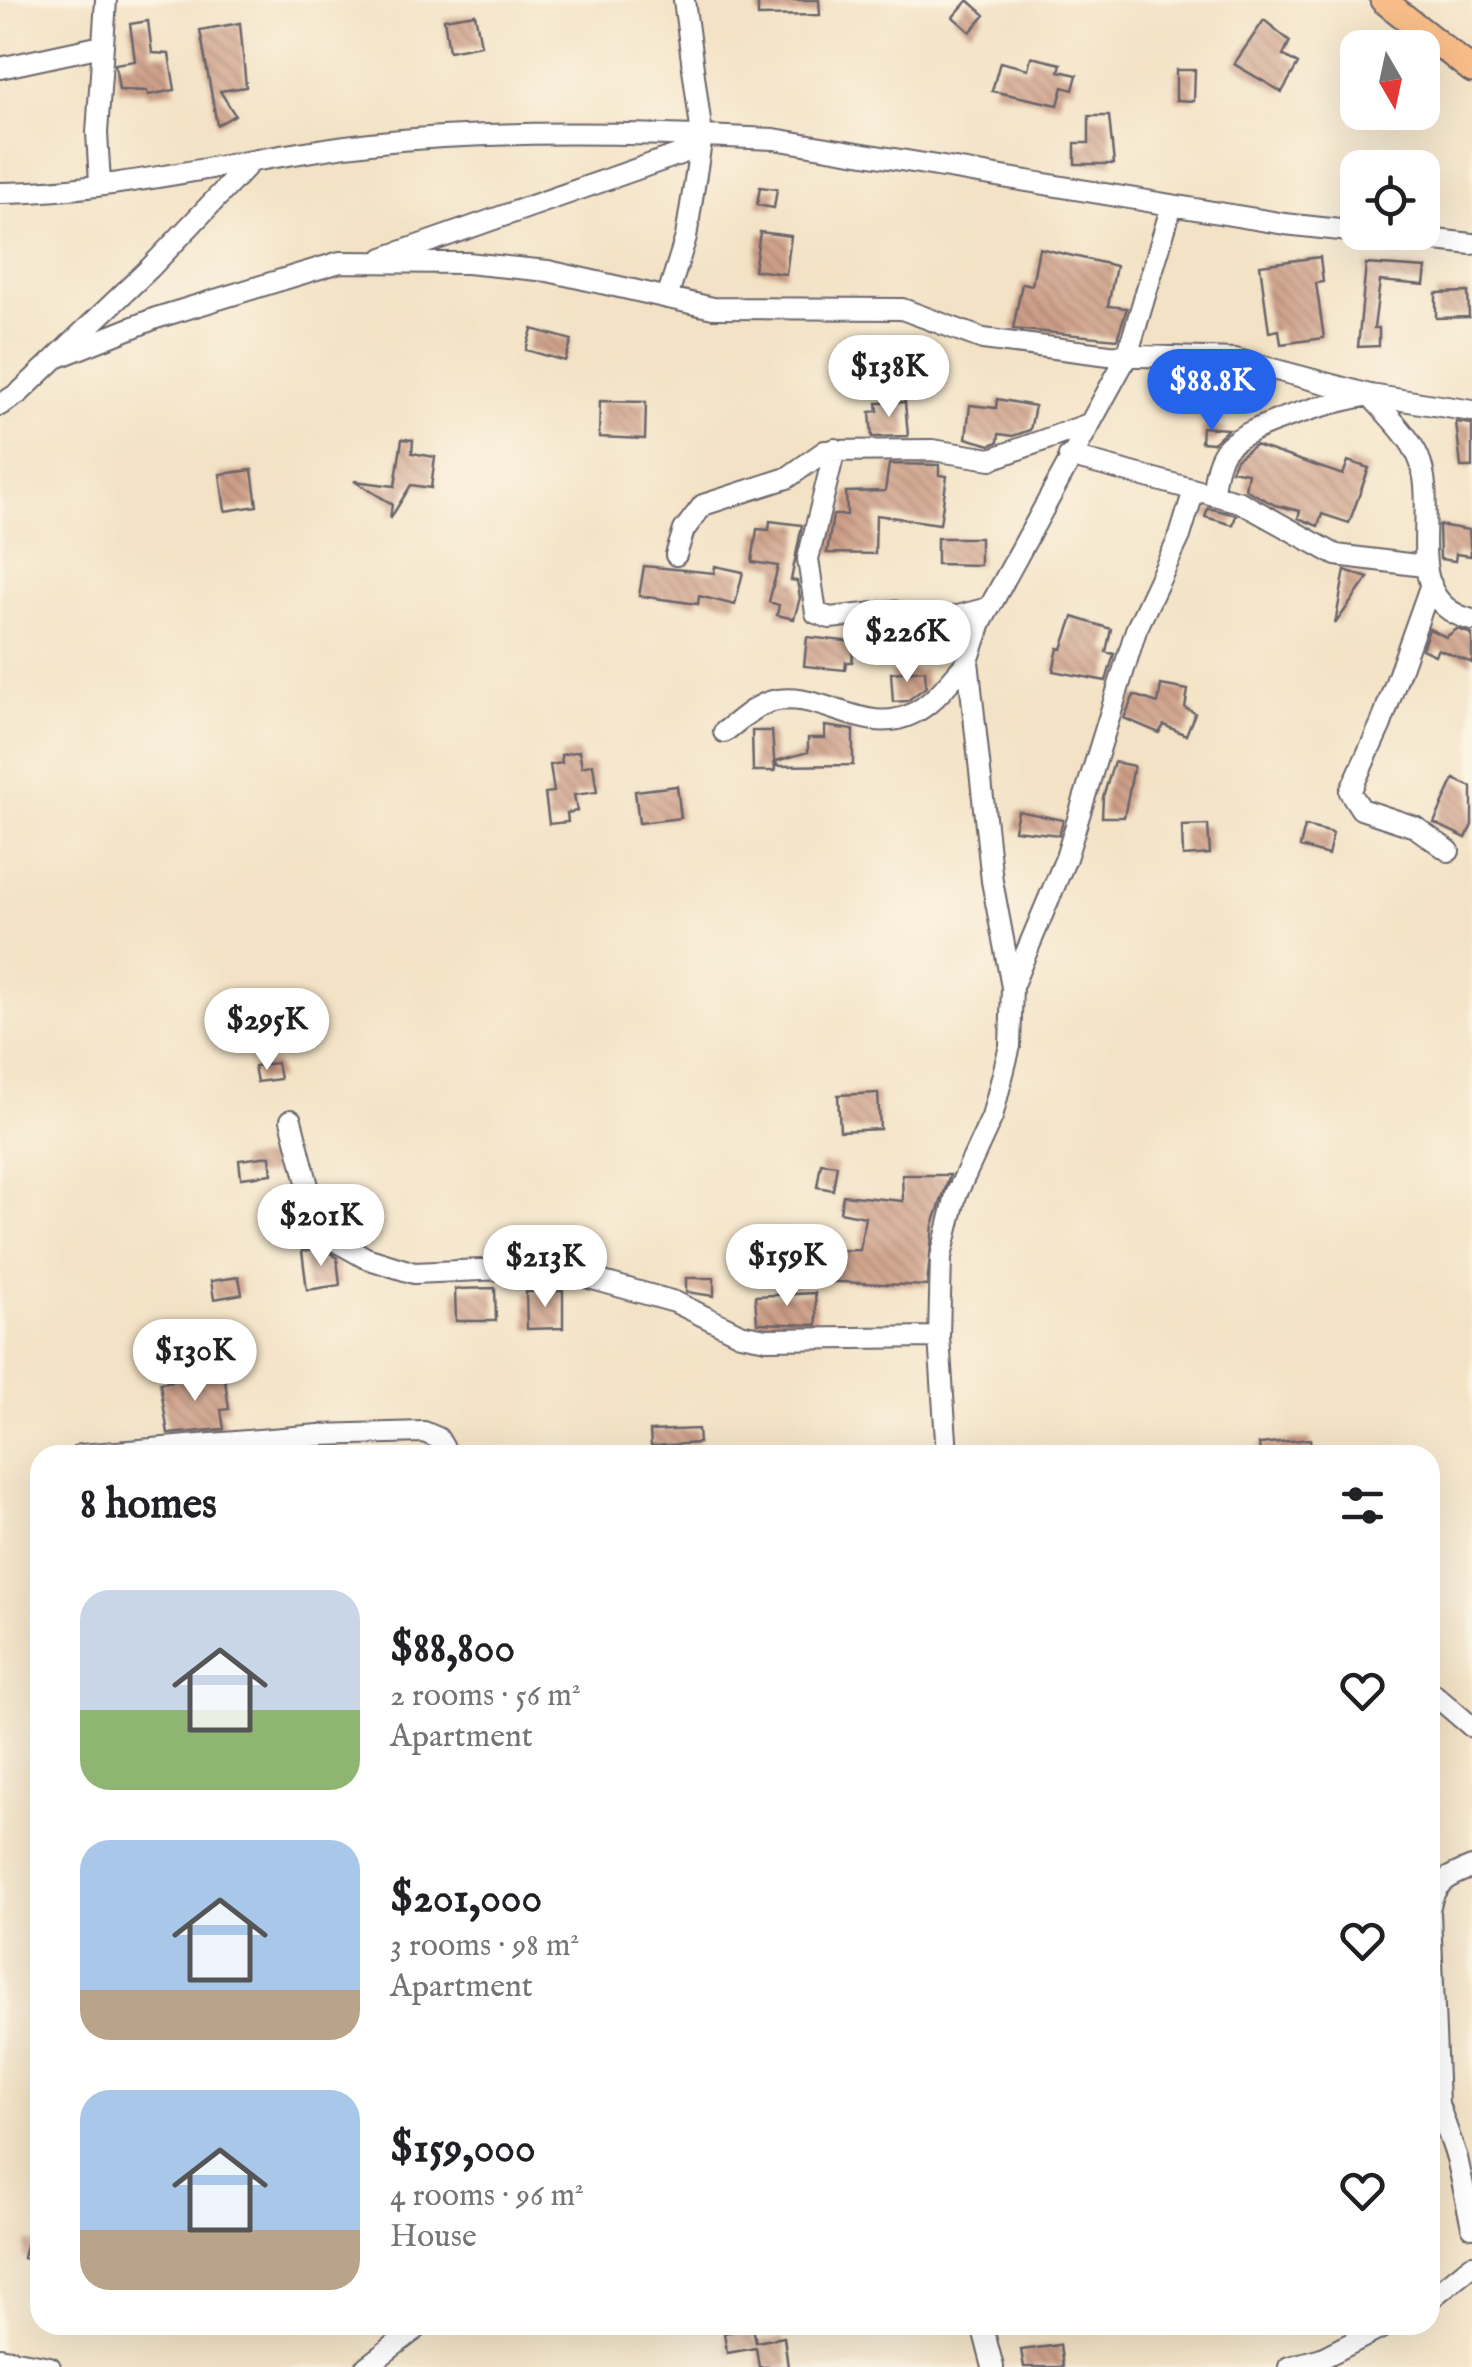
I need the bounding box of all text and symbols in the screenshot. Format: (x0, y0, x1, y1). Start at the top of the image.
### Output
north arrow (1340, 30, 1440, 130)
map controls (1340, 30, 1440, 250)
button: locate (1340, 150, 1440, 250)
pin: $138K (819, 335, 959, 420)
text: $138K (850, 347, 928, 388)
pin: $88.8K (1131, 349, 1293, 434)
text: $88.8K (1169, 361, 1255, 402)
pin: $226K (837, 600, 977, 685)
text: $226K (865, 612, 949, 653)
pin: $295K (197, 988, 337, 1073)
text: $295K (226, 1000, 308, 1041)
pin: $201K (251, 1184, 391, 1269)
text: $201K (279, 1196, 363, 1237)
pin: $159K (717, 1224, 857, 1309)
pin: $213K (475, 1225, 615, 1310)
text: $159K (748, 1236, 826, 1277)
text: $213K (505, 1237, 585, 1278)
pin: $130K (125, 1319, 265, 1404)
text: $130K (155, 1331, 235, 1372)
icon: filters (1335, 1478, 1390, 1533)
text: 8 homes (80, 1479, 217, 1532)
text: $88,800 (390, 1623, 515, 1676)
icon: home (160, 1630, 280, 1750)
icon: heart (1335, 1663, 1390, 1718)
text: 2 rooms · 56 m² (390, 1676, 581, 1717)
text: Apartment (390, 1717, 533, 1758)
text: $201,000 (390, 1873, 542, 1926)
icon: home (160, 1880, 280, 2000)
icon: heart (1335, 1913, 1390, 1968)
text: 3 rooms · 98 m² (390, 1926, 579, 1967)
text: Apartment (390, 1967, 533, 2008)
text: $159,000 (390, 2123, 536, 2176)
icon: home (160, 2130, 280, 2250)
icon: heart (1335, 2163, 1390, 2218)
text: 4 rooms · 96 m² (390, 2176, 584, 2217)
text: House (390, 2217, 477, 2258)

